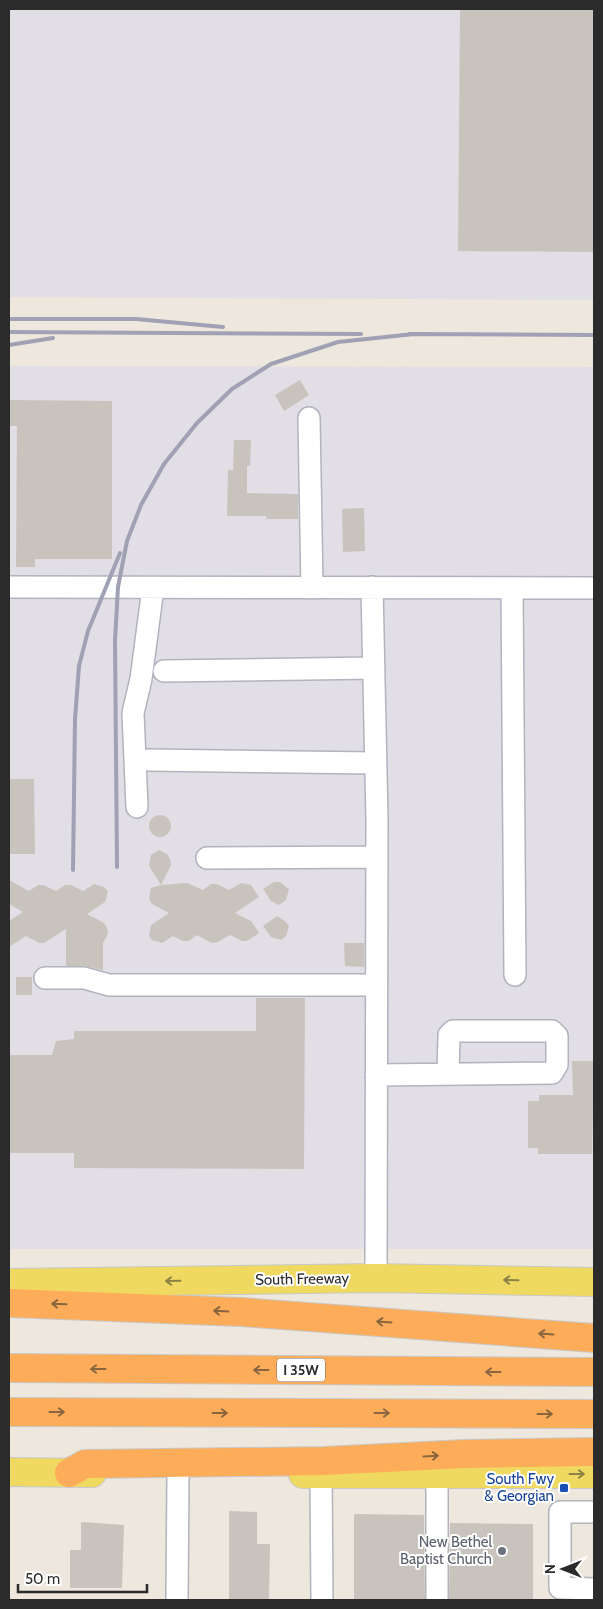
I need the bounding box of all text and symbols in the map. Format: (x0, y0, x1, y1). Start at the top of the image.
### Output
street label: South Freeway (255, 1269, 349, 1289)
one-way arrow (165, 1276, 182, 1286)
one-way arrow (503, 1276, 519, 1285)
one-way arrow (51, 1299, 67, 1308)
one-way arrow (214, 1307, 230, 1316)
one-way arrow (376, 1317, 392, 1327)
one-way arrow (538, 1329, 554, 1339)
road number: I 35W (277, 1358, 325, 1382)
one-way arrow (90, 1364, 106, 1374)
one-way arrow (253, 1365, 269, 1375)
one-way arrow (485, 1367, 502, 1377)
one-way arrow (49, 1407, 65, 1417)
one-way arrow (212, 1408, 228, 1417)
one-way arrow (374, 1408, 390, 1418)
one-way arrow (536, 1409, 553, 1419)
one-way arrow (423, 1451, 439, 1460)
one-way arrow (568, 1469, 585, 1479)
place label: South Fwy & Georgian (484, 1470, 554, 1505)
marker: South Fwy & Georgian (558, 1482, 570, 1494)
place label: New Bethel Baptist Church (400, 1533, 492, 1568)
north arrow (538, 1544, 588, 1594)
marker: New Bethel Baptist Church (496, 1545, 508, 1557)
scale bar (18, 1562, 146, 1594)
text: N (541, 1564, 559, 1574)
text: 50 m (25, 1570, 60, 1588)

